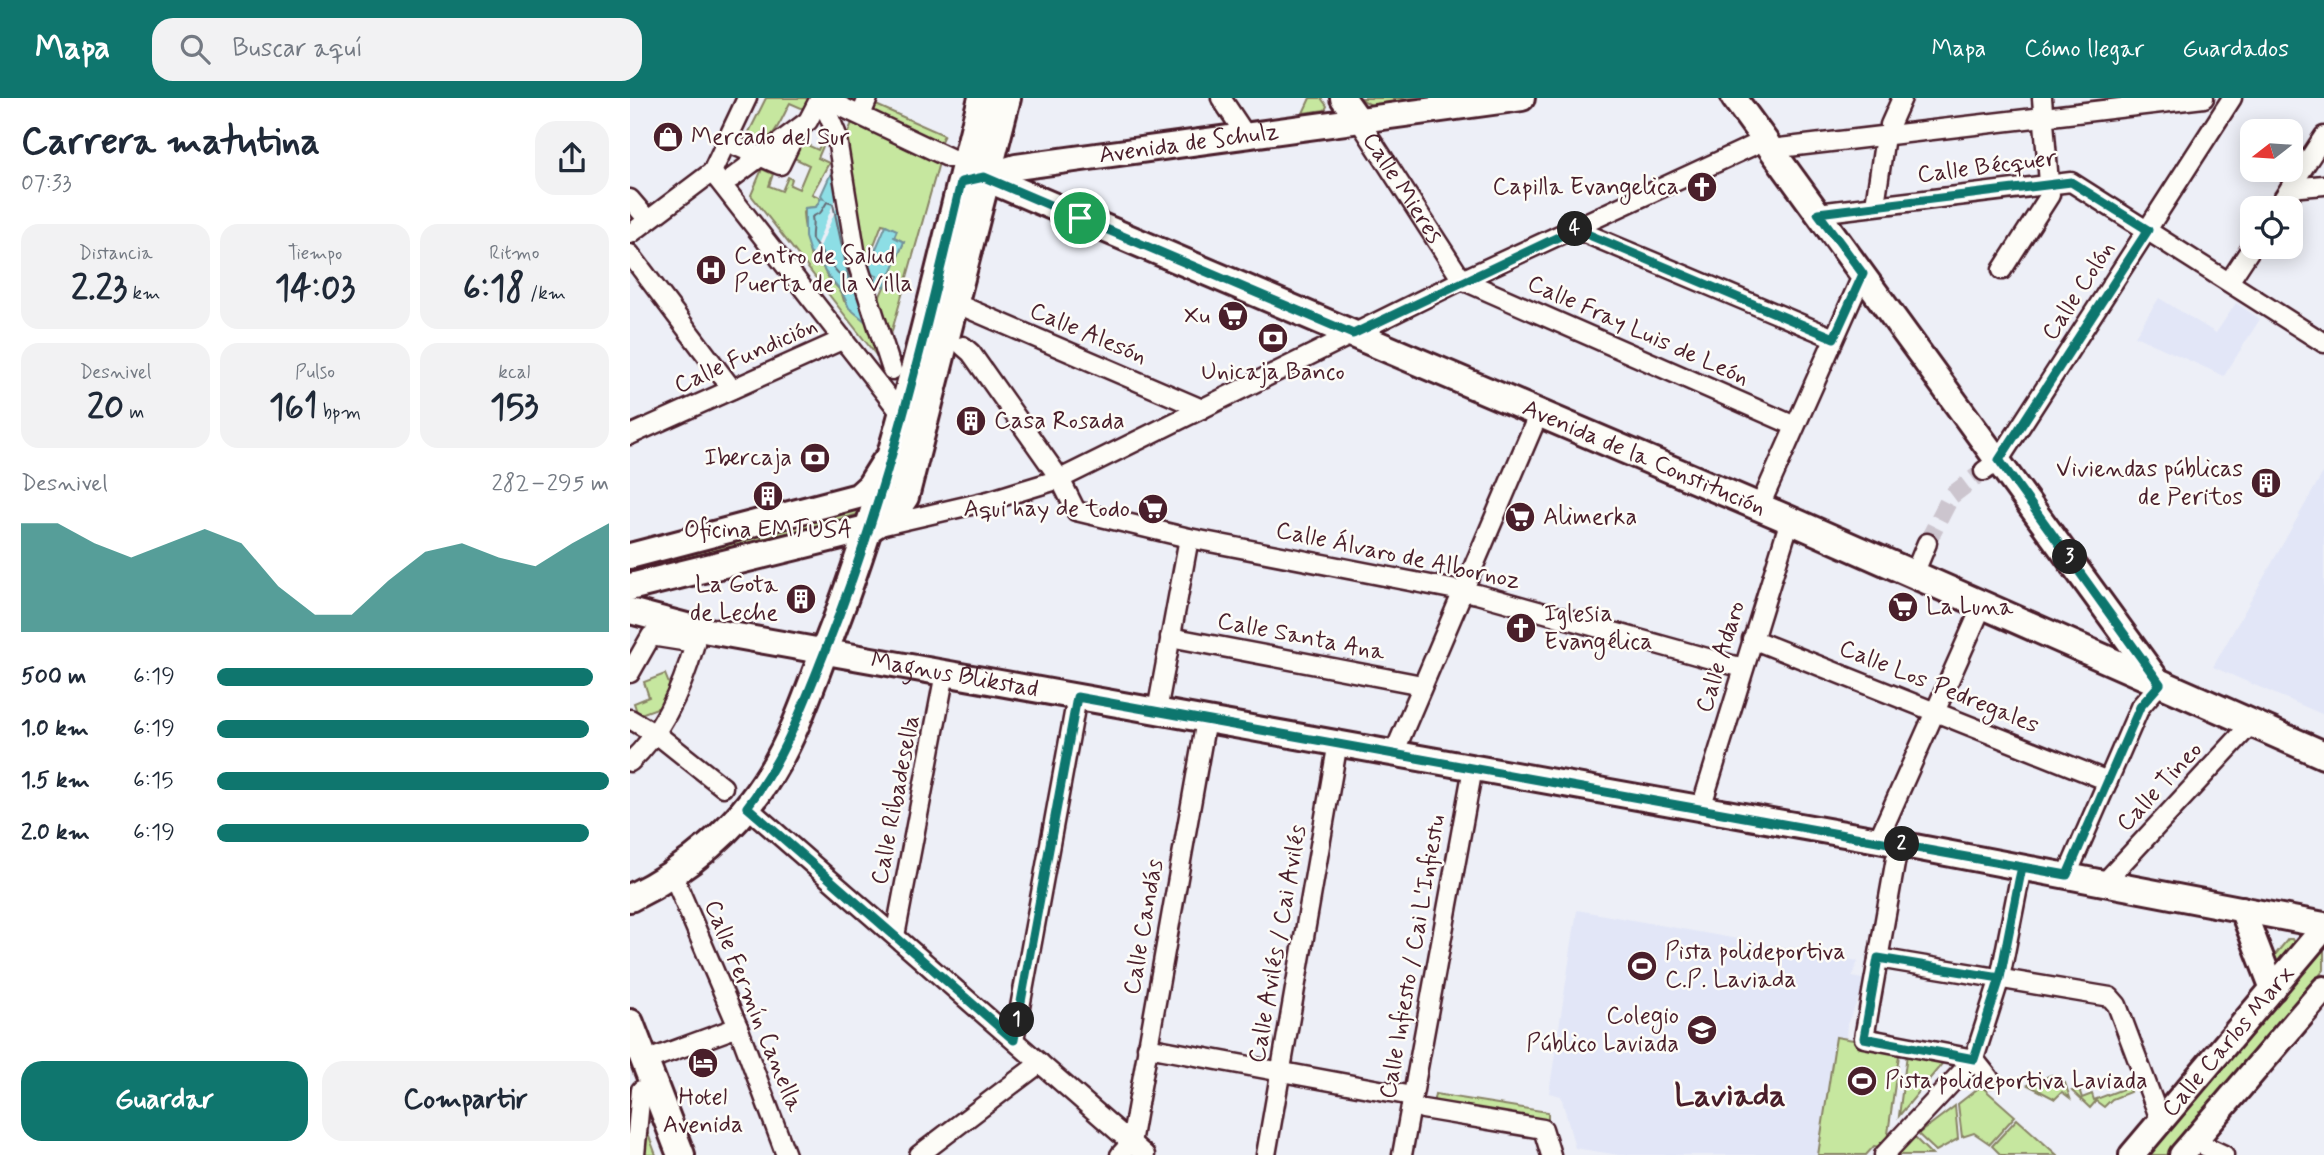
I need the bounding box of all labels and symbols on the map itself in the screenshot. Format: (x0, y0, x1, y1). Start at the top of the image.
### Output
street label: Avenida de Schulz (1097, 116, 1281, 171)
north arrow (2240, 119, 2303, 182)
shop icon: Mercado del Sur (651, 120, 685, 154)
place label: Mercado del Sur (691, 122, 849, 153)
street label: Calle Mieres (1355, 126, 1450, 250)
street label: Calle Bécquer (1915, 143, 2059, 191)
church icon: Capilla Evangelica (1685, 170, 1719, 204)
place label: Capilla Evangelica (1493, 172, 1679, 205)
pin (1050, 188, 1110, 248)
pin: 4 (1558, 212, 1592, 246)
street label: Calle Colón (2035, 235, 2123, 347)
place label: Centro de Salud Puerta de la Villa (734, 241, 913, 300)
hospital icon: Centro de Salud Puerta de la Villa (694, 253, 728, 287)
street label: Calle Fray Luis de León (1522, 268, 1754, 394)
street label: Calle Alesón (1025, 295, 1151, 373)
supermarket icon: Xu (1216, 299, 1250, 333)
place label: Xu (1184, 301, 1210, 332)
street label: Calle Fundición (670, 311, 822, 401)
bank icon: Unicaja Banco (1256, 321, 1290, 355)
place label: Unicaja Banco (1201, 357, 1345, 388)
street label: Avenida de la Constitución (1518, 392, 1771, 523)
building icon: Casa Rosada (954, 404, 988, 438)
place label: Casa Rosada (994, 406, 1125, 437)
bank icon: Ibercaja (798, 441, 832, 475)
place label: Ibercaja (704, 443, 792, 474)
place label: Viviendas públicas de Peritos (2056, 454, 2243, 513)
building icon: Viviendas públicas de Peritos (2249, 466, 2283, 500)
building icon: Oficina EMTUSA (751, 479, 785, 513)
supermarket icon: Aqui hay de todo (1136, 492, 1170, 526)
place label: Aqui hay de todo (964, 494, 1130, 525)
supermarket icon: Alimerka (1503, 500, 1537, 534)
place label: Alimerka (1543, 502, 1637, 533)
street label: Calle Álvaro de Albornoz (1273, 514, 1523, 597)
place label: Oficina EMTUSA (684, 515, 852, 546)
pin: 3 (2052, 540, 2088, 574)
place label: La Gota de Leche (690, 570, 779, 629)
building icon: La Gota de Leche (784, 582, 818, 616)
supermarket icon: La Luna (1886, 590, 1920, 624)
place label: La Luna (1926, 592, 2014, 623)
street label: Calle Adaro (1689, 597, 1753, 717)
place label: Iglesia Evangélica (1544, 599, 1653, 660)
street label: Calle Santa Ana (1214, 606, 1388, 669)
church icon: Iglesia Evangélica (1504, 611, 1538, 645)
street label: Calle Los Pedregales (1834, 633, 2044, 743)
street label: Magnus Blikstad (868, 645, 1041, 705)
street label: Calle Ribadesella (864, 712, 928, 888)
street label: Calle Tineo (2110, 735, 2210, 839)
street label: Calle Infiesto / Cai L'Infiestu (1373, 812, 1453, 1101)
street label: Calle Avilés / Cai Avilés (1242, 822, 1314, 1066)
pin: 2 (1884, 826, 1920, 862)
street label: Calle Candás (1117, 856, 1171, 997)
street label: Calle Fermín Canella (696, 895, 810, 1117)
place label: Pista polideportiva C.P. Laviada (1665, 937, 1846, 996)
sports icon: Pista polideportiva C.P. Laviada (1625, 949, 1659, 983)
street label: Calle Carlos Marx (2155, 959, 2301, 1124)
place label: Colegio Público Laviada (1526, 1001, 1679, 1060)
pin: 1 (1000, 1002, 1034, 1038)
school or university icon: Colegio Público Laviada (1685, 1013, 1719, 1047)
hotel icon: Hotel Avenida (686, 1046, 720, 1080)
sports icon: Pista polideportiva Laviada (1845, 1064, 1879, 1098)
place label: Pista polideportiva Laviada (1885, 1066, 2148, 1097)
district label: Laviada (1674, 1075, 1786, 1117)
place label: Hotel Avenida (663, 1082, 743, 1141)

